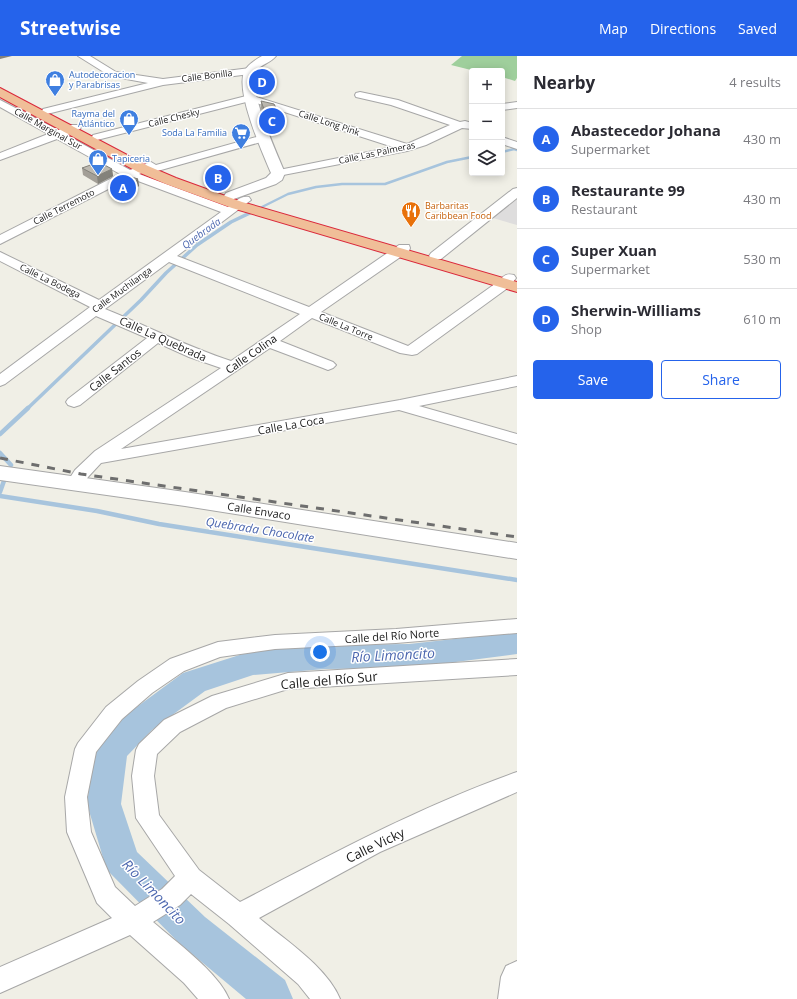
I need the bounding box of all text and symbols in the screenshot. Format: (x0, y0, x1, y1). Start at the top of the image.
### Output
text: Streetwise (20, 15, 121, 41)
text: Map (599, 19, 628, 38)
text: Directions (650, 19, 716, 38)
text: Saved (738, 19, 777, 38)
street label: Calle Bonilla (181, 66, 233, 85)
pin: D (249, 67, 275, 97)
place label: Autodecoracion y Parabrisas (69, 68, 135, 91)
map controls (469, 68, 505, 176)
button: + (469, 68, 505, 104)
shop icon: Autodecoracion y Parabrisas (44, 69, 66, 97)
text: Nearby (533, 71, 595, 94)
text: 4 results (729, 73, 781, 91)
button: − (469, 104, 505, 140)
street label: Calle Marginal Sur (12, 105, 85, 153)
street label: Calle Chesky (147, 105, 201, 130)
pin: C (259, 106, 285, 136)
place label: Rayma del Atlántico (71, 107, 115, 130)
street label: Calle Long Pink (297, 107, 362, 139)
shop icon: Rayma del Atlántico (118, 108, 140, 136)
text: Abastecedor Johana (571, 120, 721, 140)
supermarket icon: Soda La Familia (230, 122, 252, 150)
place label: Soda La Familia (162, 126, 227, 139)
text: A (542, 130, 550, 148)
text: 430 m (743, 130, 781, 148)
street label: Calle Las Palmeras (337, 138, 416, 167)
button: layers (469, 140, 505, 176)
text: Supermarket (571, 140, 650, 158)
shop icon: Tapiceria (87, 148, 109, 176)
place label: Tapiceria (112, 152, 150, 165)
pin: B (205, 163, 231, 193)
pin: A (110, 173, 136, 203)
text: Restaurante 99 (571, 180, 685, 200)
street label: Calle Terremoto (31, 185, 97, 228)
text: B (542, 190, 550, 208)
text: 430 m (743, 190, 781, 208)
place label: Barbaritas Caribbean Food (425, 199, 492, 222)
restaurant icon: Barbaritas Caribbean Food (400, 200, 422, 228)
text: Restaurant (571, 200, 638, 218)
water label: Quebrada (179, 214, 223, 252)
text: Super Xuan (571, 240, 657, 260)
text: C (542, 250, 550, 268)
text: 530 m (743, 250, 781, 268)
street label: Calle La Bodega (18, 260, 83, 301)
text: Supermarket (571, 260, 650, 278)
street label: Calle Muchilanga (89, 263, 154, 316)
text: Sherwin-Williams (571, 300, 701, 320)
street label: Calle La Torre (317, 310, 375, 343)
text: D (541, 310, 551, 328)
text: 610 m (743, 310, 781, 328)
street label: Calle La Quebrada (117, 313, 209, 365)
text: Shop (571, 320, 602, 338)
street label: Calle Colina (222, 330, 279, 377)
street label: Calle Santos (86, 345, 144, 395)
button: Save (533, 360, 653, 399)
button: Share (661, 360, 781, 399)
street label: Calle La Coca (256, 411, 325, 438)
street label: Calle Envaco (226, 498, 292, 523)
water label: Quebrada Chocolate (205, 513, 316, 546)
street label: Calle del Río Norte (344, 625, 440, 646)
your location (310, 642, 330, 662)
water label: Río Limoncito (351, 643, 435, 666)
street label: Calle del Río Sur (280, 667, 379, 693)
street label: Calle Vicky (343, 823, 408, 867)
water label: Río Limoncito (118, 855, 190, 928)

